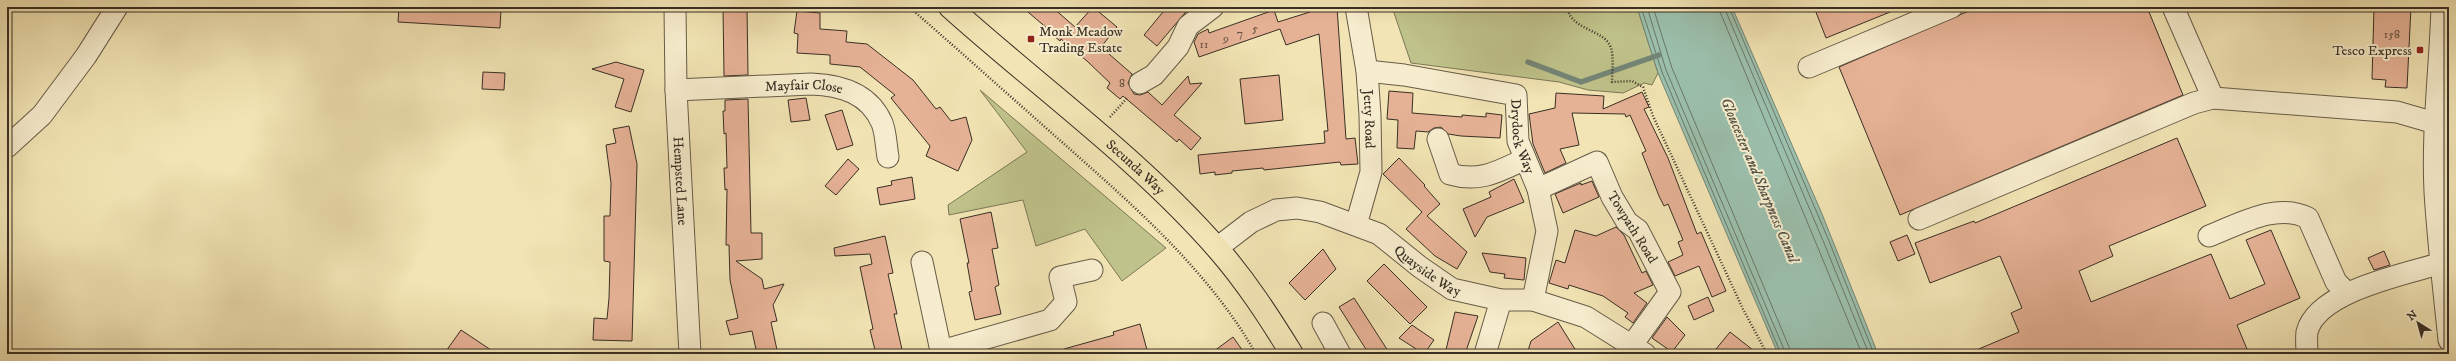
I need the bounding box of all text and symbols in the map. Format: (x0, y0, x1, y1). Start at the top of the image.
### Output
house number: 5 (1252, 21, 1258, 36)
place label: Monk Meadow Trading Estate (1039, 23, 1123, 57)
house number: 7 (1237, 26, 1243, 41)
house number: 158 (2384, 27, 2400, 42)
house number: 9 (1222, 31, 1229, 46)
marker: Monk Meadow Trading Estate (1026, 34, 1036, 44)
house number: 11 (1200, 37, 1208, 52)
place label: Tesco Express (2332, 42, 2412, 60)
marker: Tesco Express (2415, 45, 2425, 55)
street label: Mayfair Close (764, 76, 845, 98)
house number: 8 (1119, 76, 1125, 91)
street label: Jetty Road (1358, 87, 1379, 149)
water label: Gloucester and Sharpness Canal (1716, 95, 1804, 268)
street label: Drydock Way (1506, 98, 1539, 177)
street label: Hempsted Lane (668, 136, 691, 226)
street label: Secunda Way (1102, 136, 1169, 199)
street label: Towpath Road (1603, 188, 1661, 267)
street label: Quayside Way (1390, 242, 1463, 301)
north arrow (2398, 303, 2438, 343)
text: N (2405, 308, 2420, 324)

